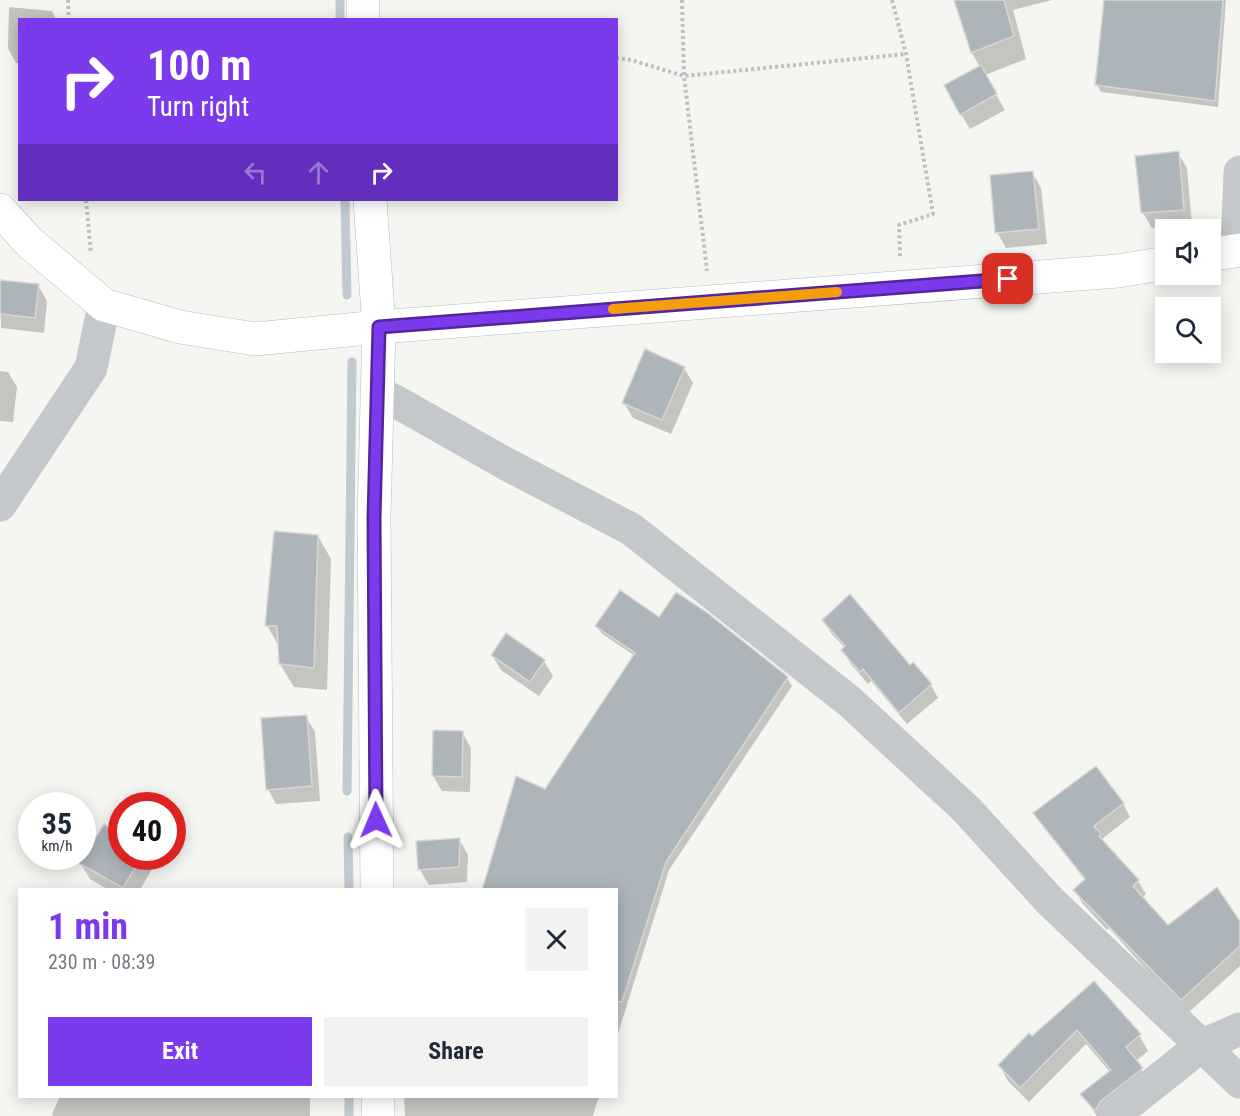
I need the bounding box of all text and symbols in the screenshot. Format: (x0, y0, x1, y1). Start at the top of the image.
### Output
text: 100 m (147, 41, 252, 90)
icon: right (48, 42, 126, 120)
text: Turn right (147, 91, 249, 123)
icon: left (239, 156, 272, 189)
icon: ahead (302, 156, 335, 189)
icon: right (365, 156, 398, 189)
map controls (1155, 219, 1221, 363)
button: sound (1155, 219, 1221, 285)
pin (982, 253, 1033, 304)
icon: arrive (991, 262, 1024, 295)
button: search (1155, 297, 1221, 363)
position arrow (344, 788, 408, 852)
speed limit sign: 40 (108, 792, 186, 870)
text: 35 (42, 806, 72, 841)
text: km/h (42, 837, 72, 855)
text: 1 min (48, 906, 128, 948)
button: close (525, 908, 588, 971)
text: 230 m · 08:39 (48, 950, 155, 974)
button: Exit (48, 1017, 312, 1086)
button: Share (324, 1017, 588, 1086)

